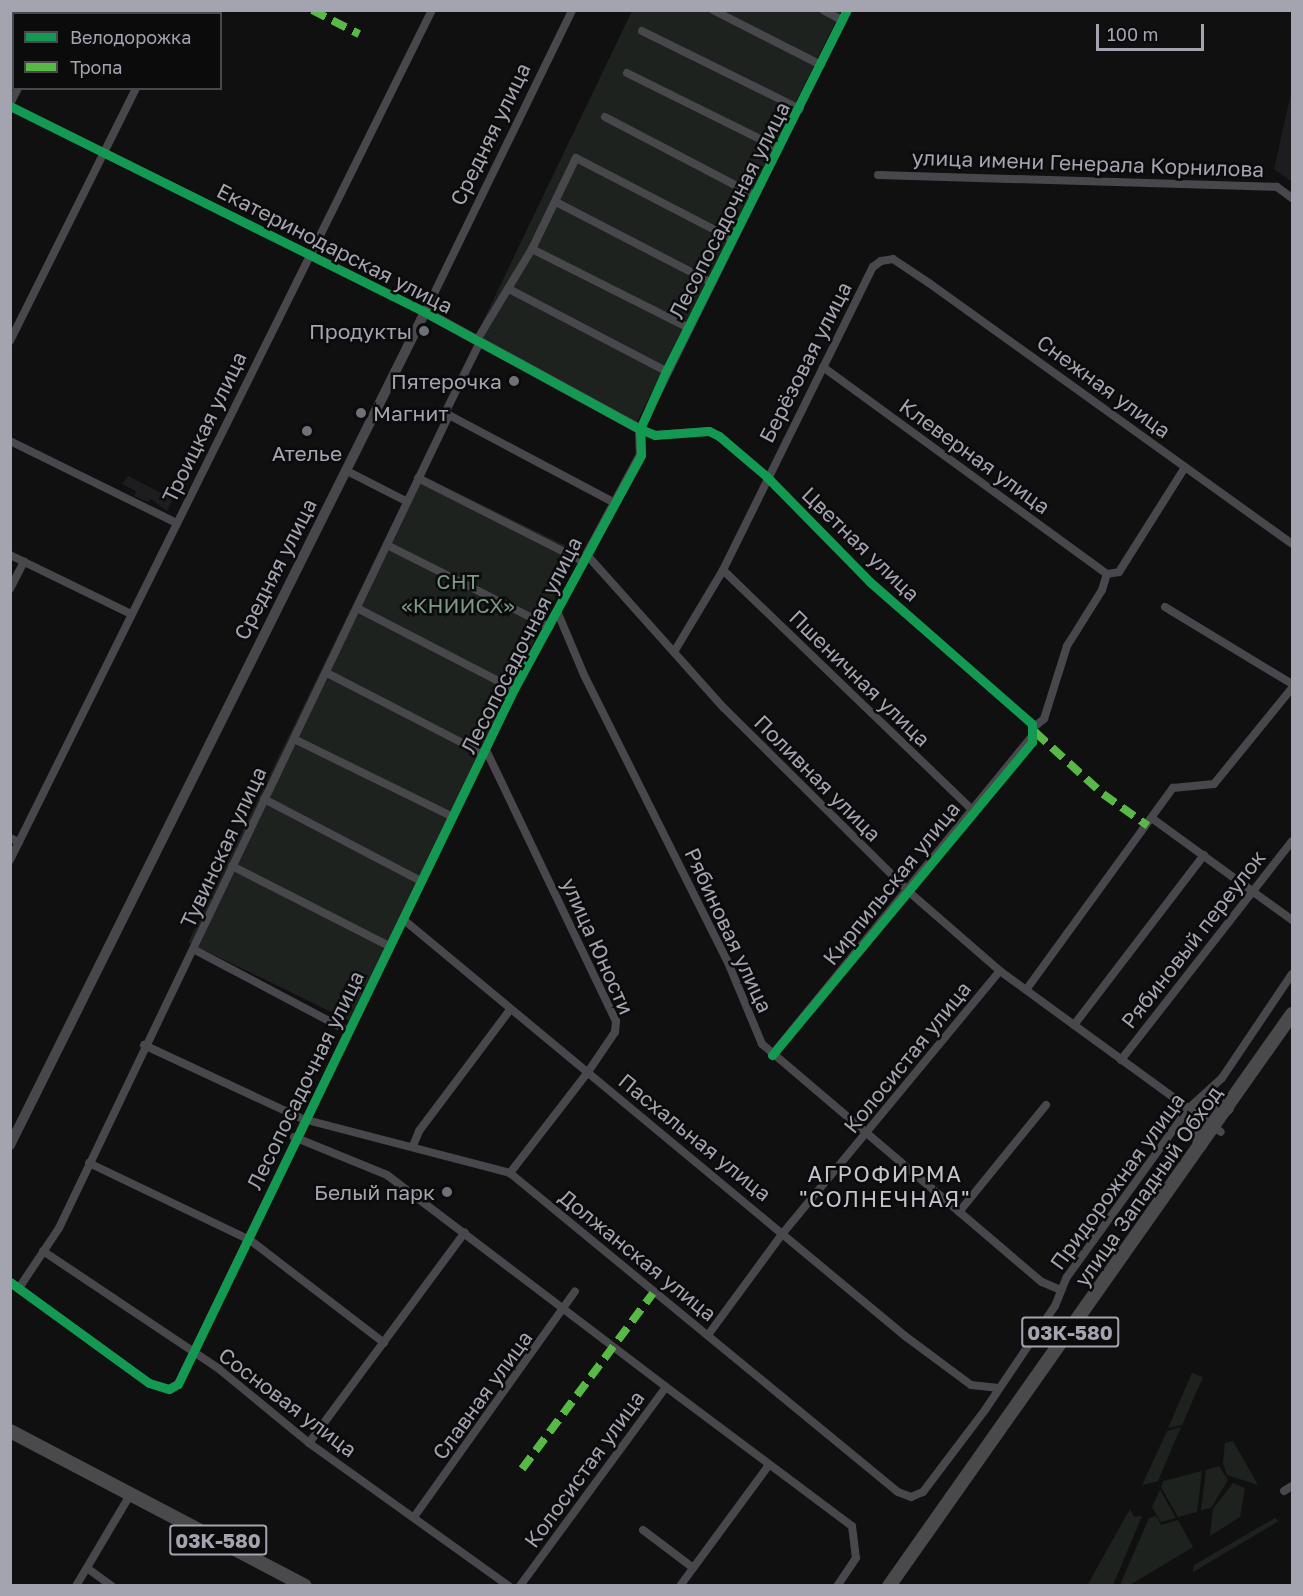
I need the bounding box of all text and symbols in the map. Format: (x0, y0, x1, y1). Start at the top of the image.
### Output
legend (12, 12, 222, 90)
scale bar (1099, 12, 1207, 50)
text: 100 m (1107, 23, 1158, 45)
text: Велодорожка (70, 26, 191, 48)
text: Тропа (70, 56, 122, 78)
street label: Средняя улица (445, 59, 535, 209)
street label: Лесопосадочная улица (663, 97, 795, 323)
street label: улица имени Генерала Корнилова (911, 144, 1265, 182)
street label: Екатеринодарская улица (213, 177, 457, 319)
street label: Берёзовая улица (754, 277, 856, 447)
place label: Продукты (309, 318, 412, 344)
marker: Продукты (417, 324, 431, 338)
street label: Снежная улица (1032, 329, 1176, 443)
street label: Троицкая улица (157, 347, 251, 507)
place label: Пятерочка (391, 368, 502, 394)
marker: Пятерочка (507, 374, 521, 388)
street label: Клеверная улица (895, 393, 1055, 519)
place label: Магнит (373, 400, 448, 426)
marker: Магнит (354, 406, 368, 420)
marker: Ателье (300, 424, 314, 438)
place label: Ателье (272, 440, 342, 466)
street label: Цветная улица (797, 482, 925, 606)
street label: Средняя улица (228, 494, 322, 644)
street label: Лесопосадочная улица (455, 532, 587, 758)
park label: СНТ «КНИИСХ» (401, 568, 515, 618)
street label: Пшеничная улица (784, 604, 936, 752)
street label: Поливная улица (750, 710, 886, 846)
street label: Тувинская улица (175, 763, 271, 931)
street label: Кирпильская улица (817, 796, 965, 970)
street label: Рябиновая улица (680, 844, 778, 1016)
street label: Рябиновый переулок (1116, 845, 1270, 1033)
street label: улица Юности (557, 874, 639, 1018)
street label: Лесопосадочная улица (241, 967, 369, 1193)
street label: Колосистая улица (838, 976, 976, 1138)
street label: Пасхальная улица (614, 1068, 776, 1206)
street label: улица Западный Обход (1069, 1081, 1227, 1291)
street label: Придорожная улица (1044, 1088, 1190, 1274)
district label: АГРОФИРМА "СОЛНЕЧНАЯ" (799, 1160, 971, 1212)
place label: Белый парк (314, 1179, 435, 1205)
street label: Должанская улица (554, 1184, 722, 1326)
marker: Белый парк (440, 1185, 454, 1199)
road number: 03К-580 (1020, 1315, 1120, 1349)
street label: Славная улица (427, 1326, 537, 1464)
street label: Сосновая улица (214, 1342, 362, 1462)
street label: Колосистая улица (519, 1386, 649, 1552)
road number: 03К-580 (168, 1523, 268, 1557)

